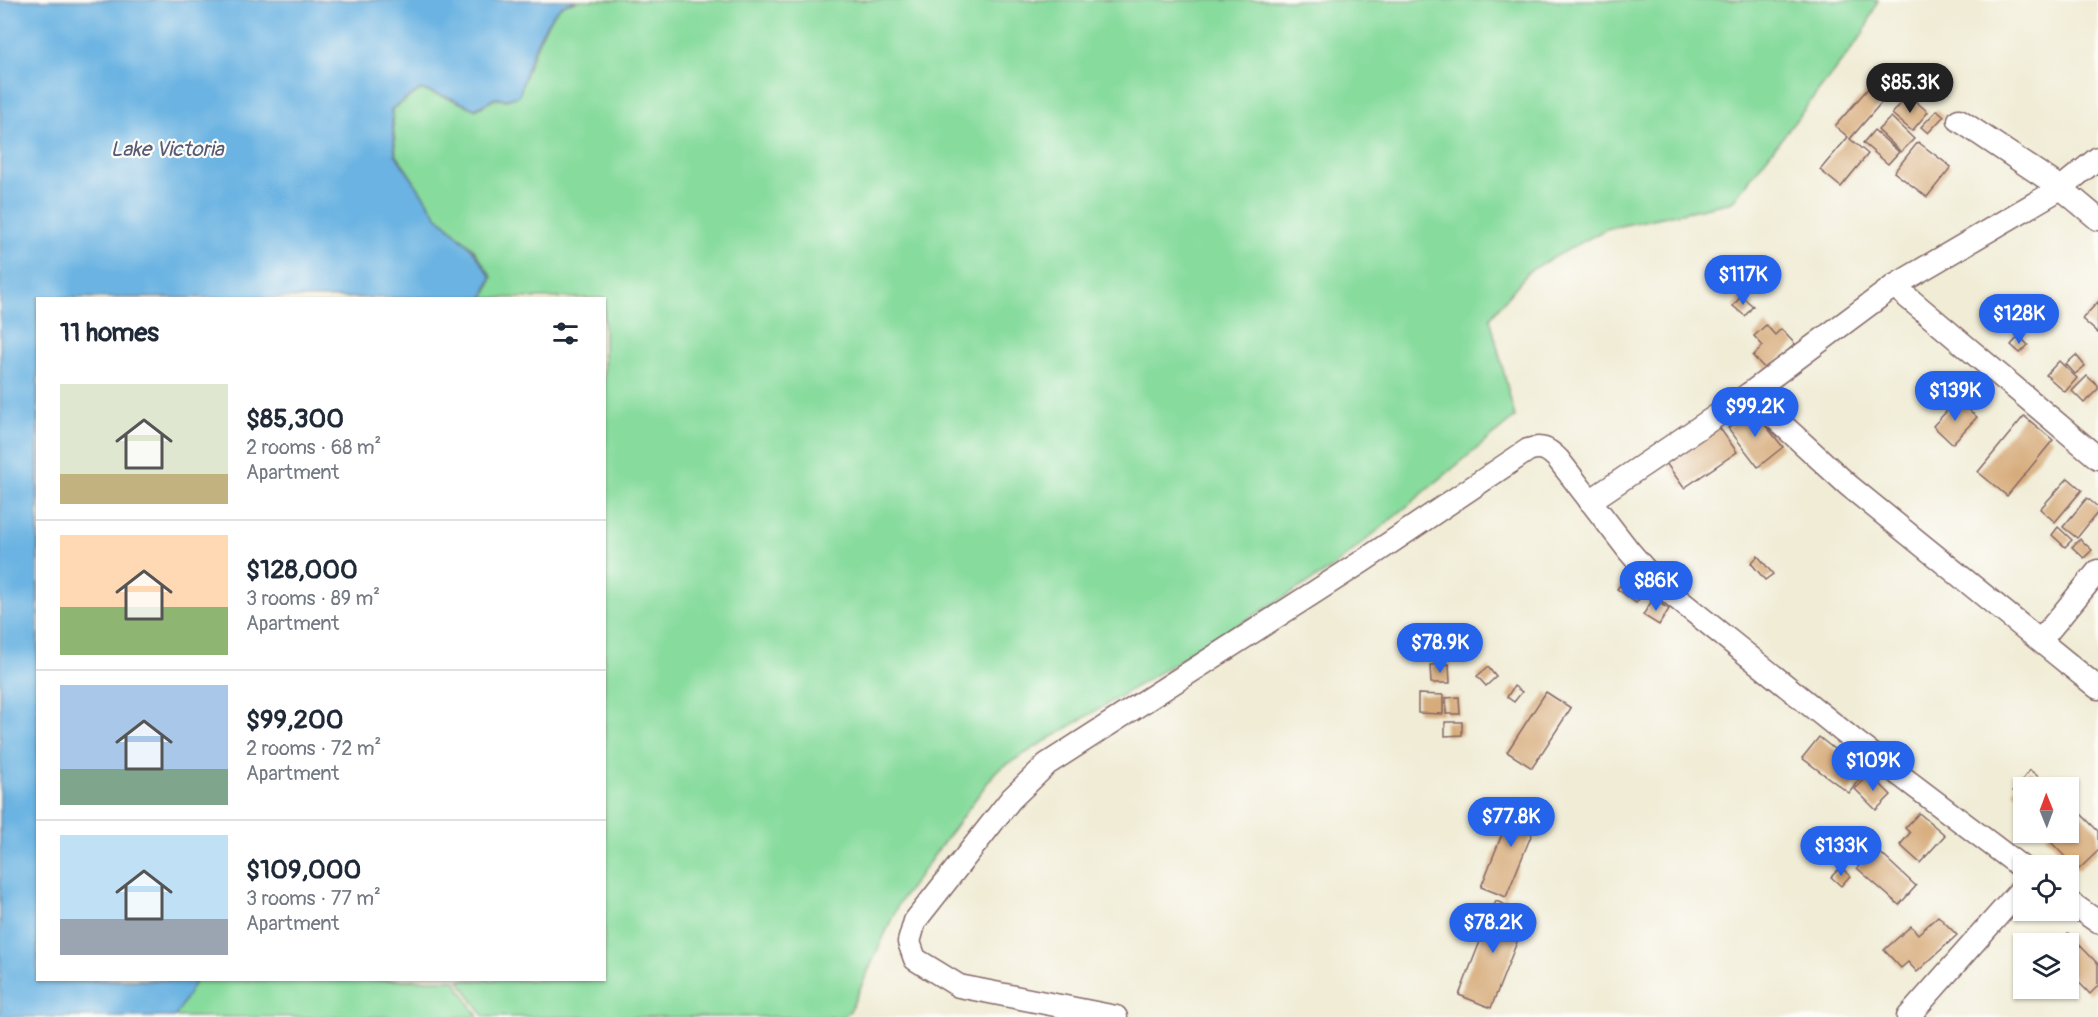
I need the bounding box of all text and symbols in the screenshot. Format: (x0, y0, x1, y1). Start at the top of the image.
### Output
pin: $85.3K (1861, 63, 1959, 114)
text: $85.3K (1880, 70, 1940, 95)
water label: Lake Victoria (110, 136, 225, 163)
pin: $117K (1701, 255, 1785, 306)
text: $117K (1718, 262, 1768, 287)
pin: $128K (1977, 294, 2061, 345)
text: $128K (1993, 301, 2045, 326)
text: 11 homes (60, 317, 159, 349)
icon: filters (549, 317, 582, 350)
pin: $139K (1913, 371, 1997, 422)
text: $139K (1929, 378, 1981, 403)
pin: $99.2K (1706, 387, 1804, 438)
text: $99.2K (1725, 394, 1785, 419)
text: $85,300 (246, 403, 344, 435)
icon: home (108, 408, 180, 480)
text: 2 rooms · 68 m² (246, 435, 381, 460)
text: Apartment (246, 460, 339, 485)
text: $128,000 (246, 554, 358, 586)
icon: home (108, 559, 180, 631)
pin: $86K (1620, 561, 1692, 612)
text: $86K (1634, 568, 1678, 593)
text: 3 rooms · 89 m² (246, 586, 380, 611)
text: Apartment (246, 611, 339, 636)
pin: $78.9K (1391, 623, 1489, 674)
text: $78.9K (1411, 630, 1469, 655)
text: $99,200 (246, 704, 344, 736)
icon: home (108, 709, 180, 781)
text: 2 rooms · 72 m² (246, 736, 381, 761)
pin: $109K (1831, 741, 1915, 792)
text: $109K (1846, 748, 1900, 773)
text: Apartment (246, 761, 339, 786)
north arrow (2013, 777, 2079, 843)
map controls (2013, 777, 2079, 999)
pin: $77.8K (1462, 797, 1560, 848)
text: $77.8K (1482, 804, 1540, 829)
pin: $133K (1799, 826, 1883, 877)
text: $133K (1814, 833, 1868, 858)
text: $109,000 (246, 854, 361, 886)
button: locate (2013, 855, 2079, 921)
icon: home (108, 859, 180, 931)
text: 3 rooms · 77 m² (246, 886, 381, 911)
pin: $78.2K (1444, 903, 1542, 954)
text: $78.2K (1463, 910, 1523, 935)
text: Apartment (246, 911, 339, 936)
button: layers (2013, 933, 2079, 999)

